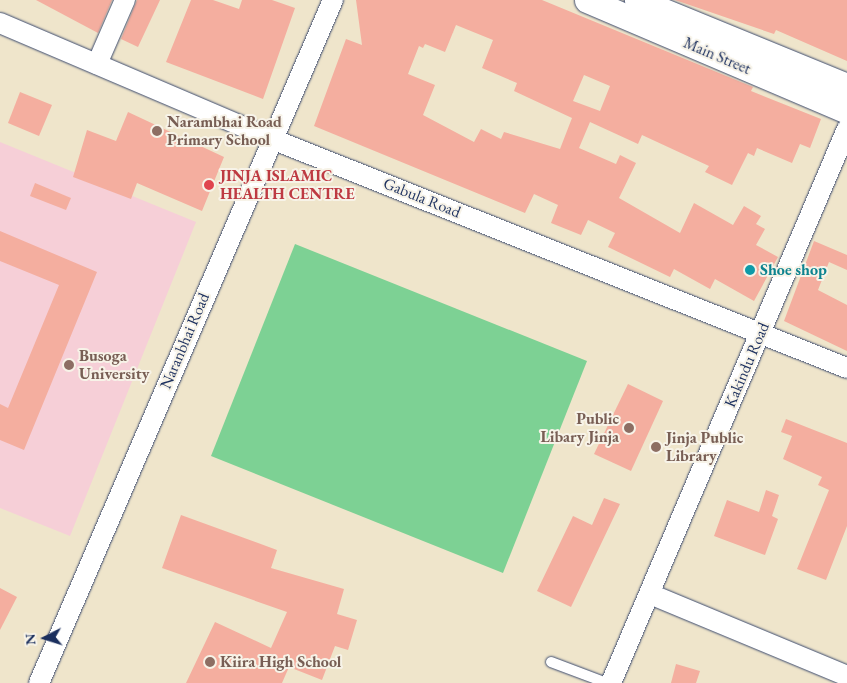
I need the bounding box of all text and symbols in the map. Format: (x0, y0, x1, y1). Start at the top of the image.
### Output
street label: Main Street (680, 33, 754, 79)
place label: Narambhai Road Primary School (167, 112, 282, 150)
marker: Narambhai Road Primary School (151, 125, 163, 137)
place label: JINJA ISLAMIC HEALTH CENTRE (220, 166, 355, 204)
street label: Gabula Road (381, 174, 463, 222)
marker: JINJA ISLAMIC HEALTH CENTRE (202, 178, 216, 192)
place label: Shoe shop (760, 260, 827, 280)
marker: Shoe shop (744, 264, 756, 276)
street label: Naranbhai Road (156, 290, 214, 392)
street label: Kakindu Road (721, 320, 773, 410)
place label: Busoga University (79, 346, 149, 384)
marker: Busoga University (63, 359, 75, 371)
place label: Public Libary Jinja (540, 409, 619, 447)
marker: Public Libary Jinja (623, 422, 635, 434)
place label: Jinja Public Library (666, 428, 743, 466)
marker: Jinja Public Library (650, 441, 662, 453)
north arrow (20, 613, 70, 663)
text: N (21, 633, 40, 646)
place label: Kiira High School (220, 652, 341, 672)
marker: Kiira High School (204, 656, 216, 668)

